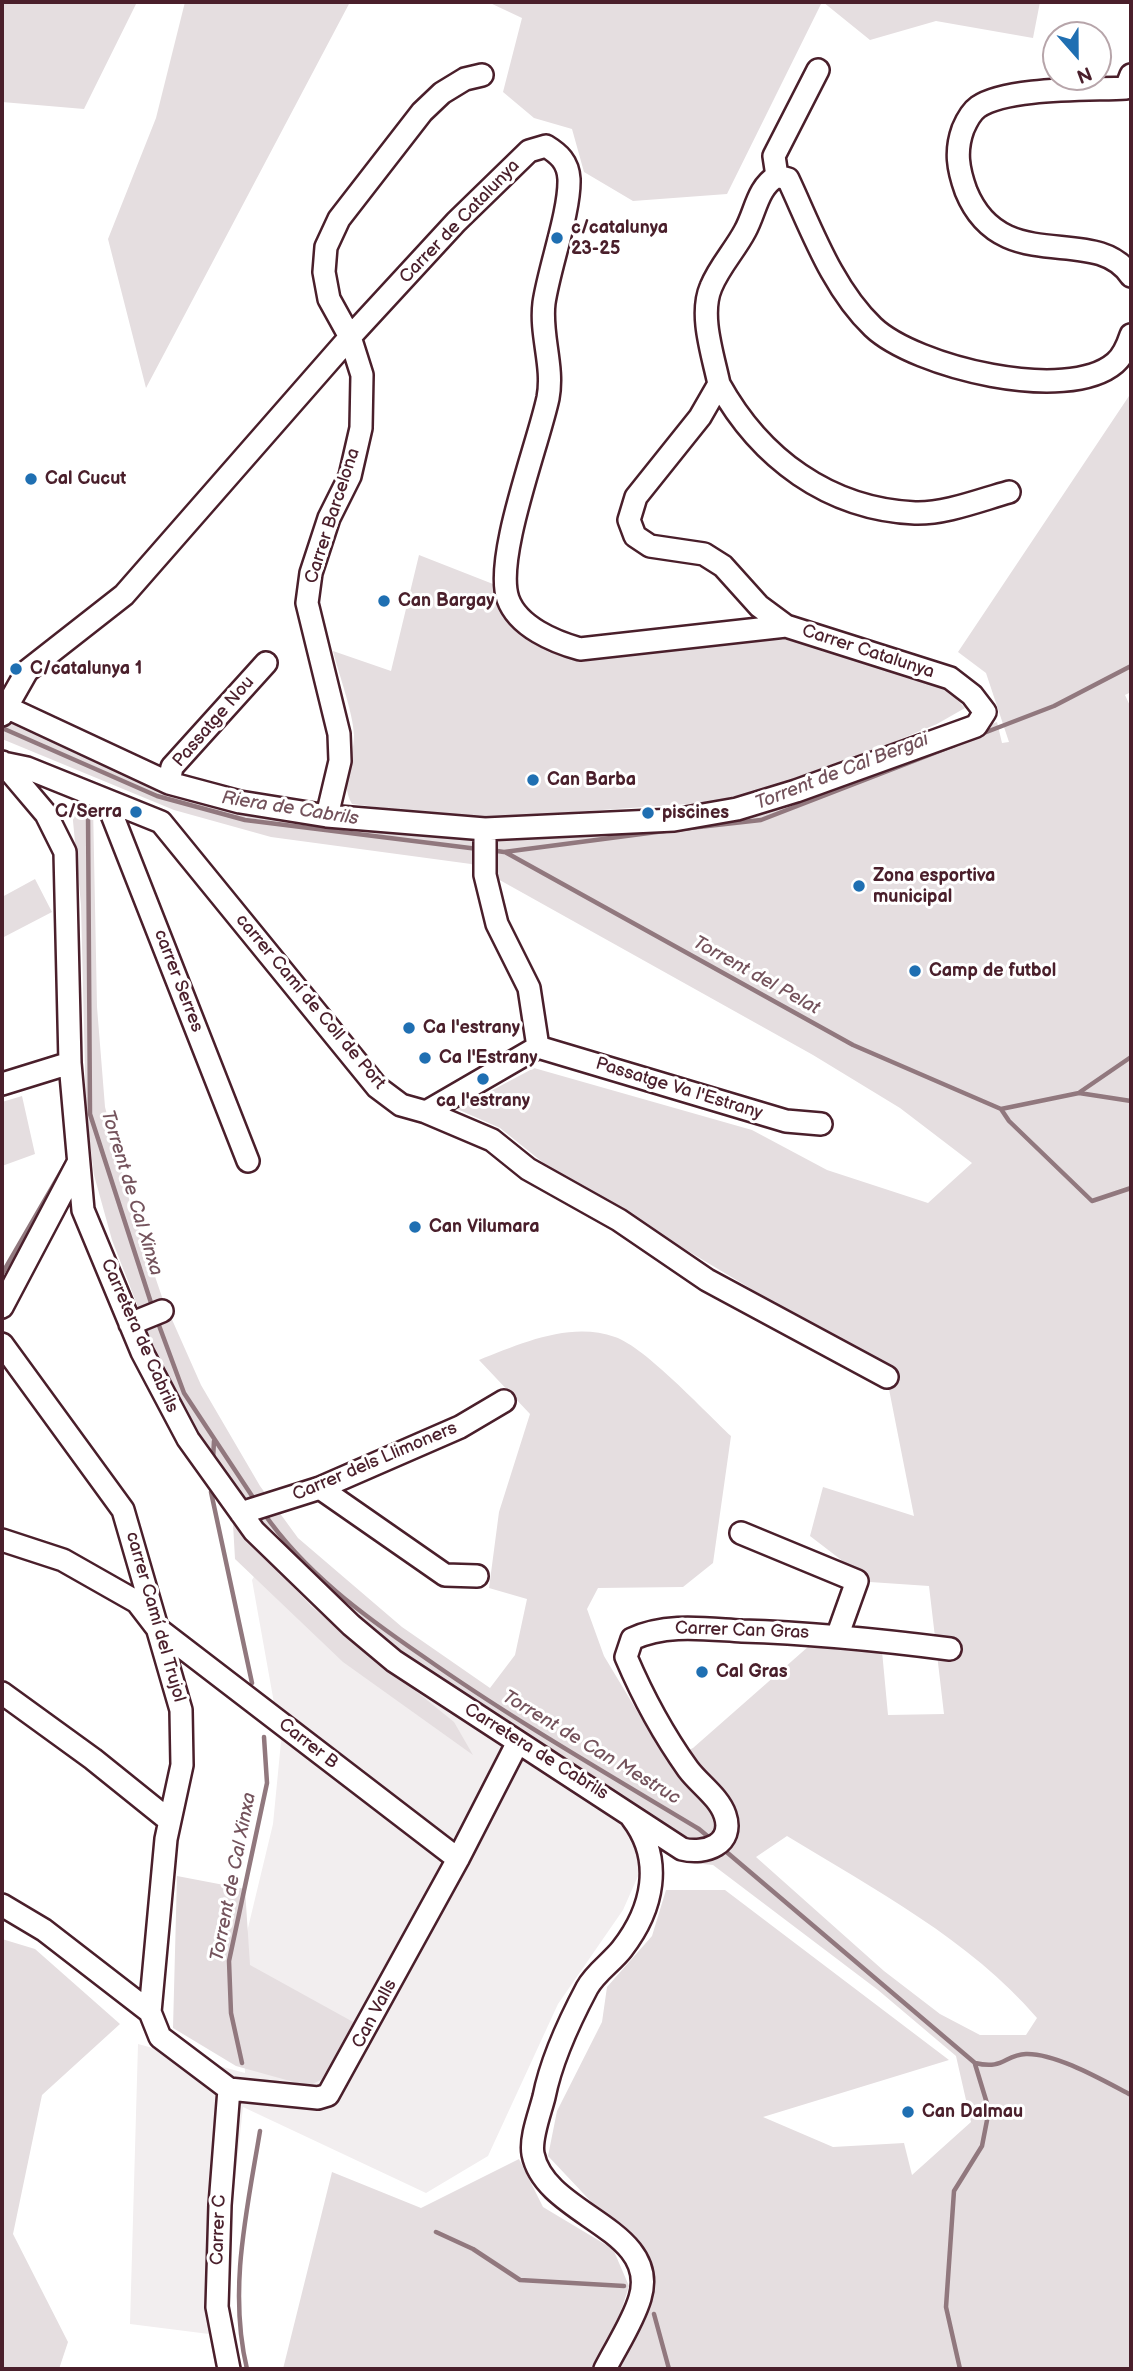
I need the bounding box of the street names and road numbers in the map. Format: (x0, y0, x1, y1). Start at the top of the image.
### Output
street label: Carrer de Catalunya (395, 156, 525, 288)
street label: Carrer Barcelona (301, 446, 365, 586)
street label: Carrer Catalunya (799, 620, 937, 684)
street label: Passatge Nou (169, 672, 259, 772)
street label: carrer Camí de Coll de Port (230, 910, 390, 1094)
street label: carrer Serres (149, 927, 207, 1035)
street label: Passatge Va l'Estrany (593, 1053, 765, 1125)
street label: Carretera de Cabrils (95, 1256, 183, 1416)
street label: Carrer dels Llimoners (290, 1418, 460, 1506)
street label: carrer Camí del Trujol (120, 1529, 190, 1705)
street label: Carrer Can Gras (674, 1618, 810, 1644)
street label: Carretera de Cabrils (460, 1699, 612, 1805)
street label: Carrer B (274, 1714, 342, 1774)
street label: Can Valls (348, 1976, 402, 2052)
street label: Carrer C (207, 2194, 231, 2266)

